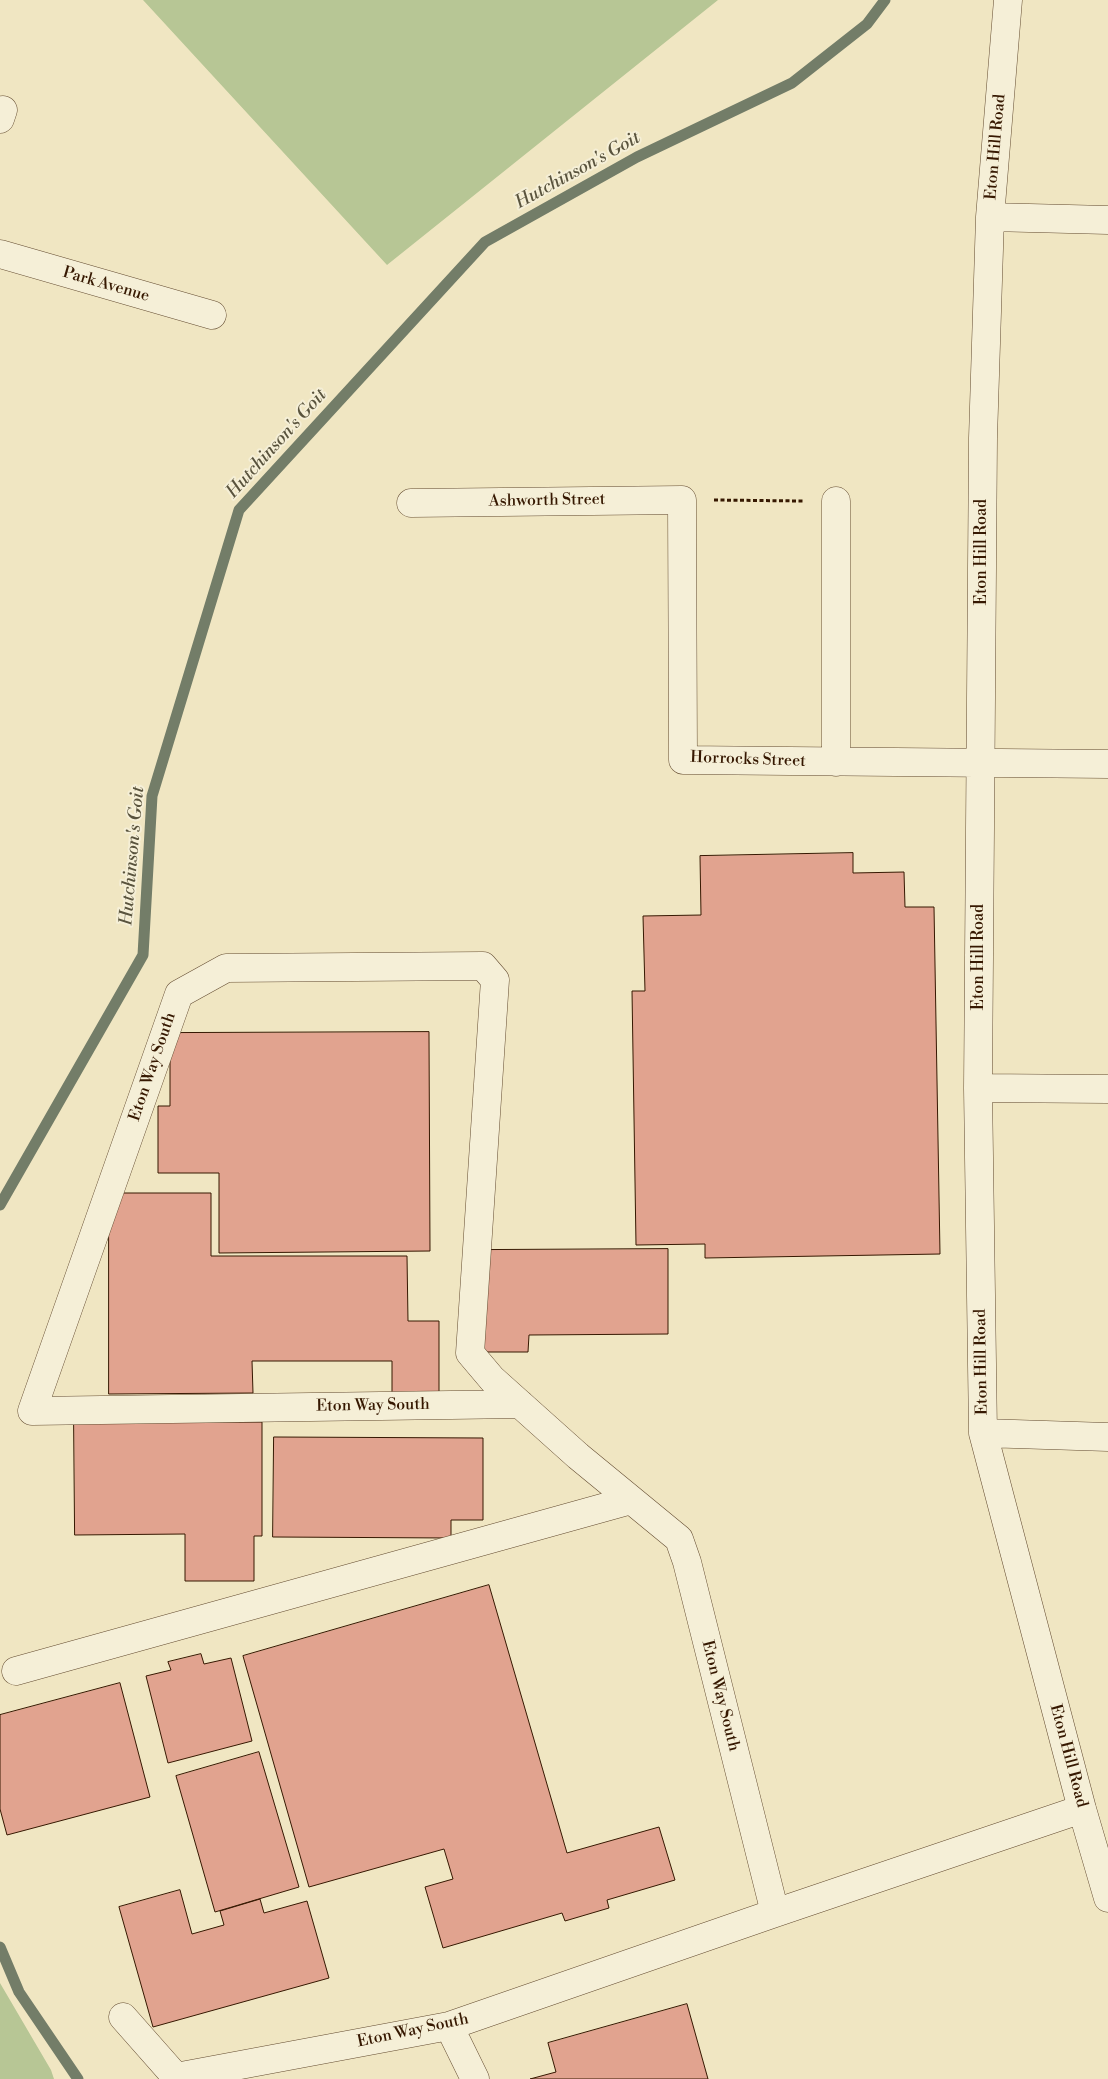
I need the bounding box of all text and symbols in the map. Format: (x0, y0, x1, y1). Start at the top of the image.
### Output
street label: Eton Hill Road (982, 93, 1010, 201)
water label: Hutchinson's Goit (512, 128, 644, 214)
street label: Park Avenue (60, 263, 152, 307)
water label: Hutchinson's Goit (222, 385, 332, 503)
street label: Ashworth Street (488, 490, 606, 512)
street label: Eton Hill Road (972, 499, 992, 605)
street label: Horrocks Street (690, 748, 806, 772)
water label: Hutchinson's Goit (116, 786, 150, 926)
street label: Eton Hill Road (969, 904, 989, 1010)
street label: Eton Way South (125, 1010, 181, 1124)
street label: Eton Hill Road (971, 1309, 993, 1415)
street label: Eton Way South (316, 1395, 430, 1417)
street label: Eton Way South (697, 1639, 743, 1753)
street label: Eton Hill Road (1045, 1702, 1091, 1810)
street label: Eton Way South (355, 2010, 471, 2052)

